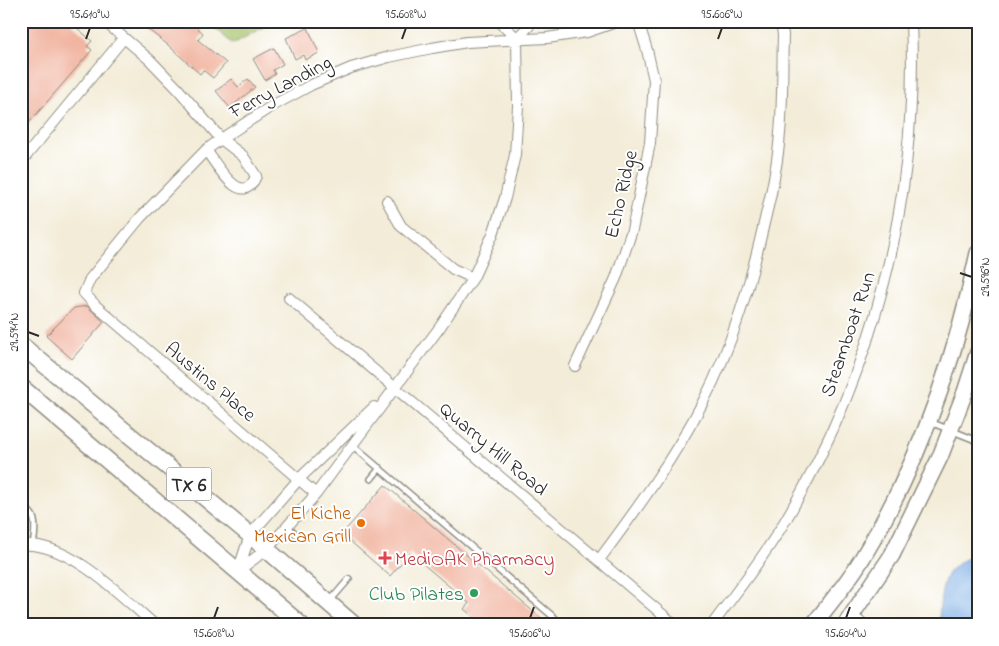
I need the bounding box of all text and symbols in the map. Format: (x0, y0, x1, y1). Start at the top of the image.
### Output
text: 95.610°W (70, 6, 110, 24)
text: 95.608°W (386, 6, 426, 24)
text: 95.606°W (701, 6, 743, 24)
street label: Ferry Landing (224, 49, 338, 129)
street label: Echo Ridge (598, 148, 648, 242)
text: 29.596°N (977, 257, 995, 297)
street label: Steamboat Run (814, 268, 884, 401)
text: 29.594°N (6, 313, 24, 351)
street label: Austins Place (157, 336, 261, 430)
street label: Quarry Hill Road (432, 396, 553, 504)
road number: TX 6 (166, 468, 212, 500)
place label: El Kiche Mexican Grill (254, 500, 351, 552)
marker: El Kiche Mexican Grill (355, 517, 367, 529)
place label: MediOAK Pharmacy (395, 546, 554, 575)
marker: MediOAK Pharmacy (379, 552, 391, 564)
place label: Club Pilates (369, 581, 464, 610)
marker: Club Pilates (468, 587, 480, 599)
text: 95.608°W (194, 625, 234, 643)
text: 95.606°W (509, 625, 551, 643)
text: 95.604°W (826, 625, 866, 643)

